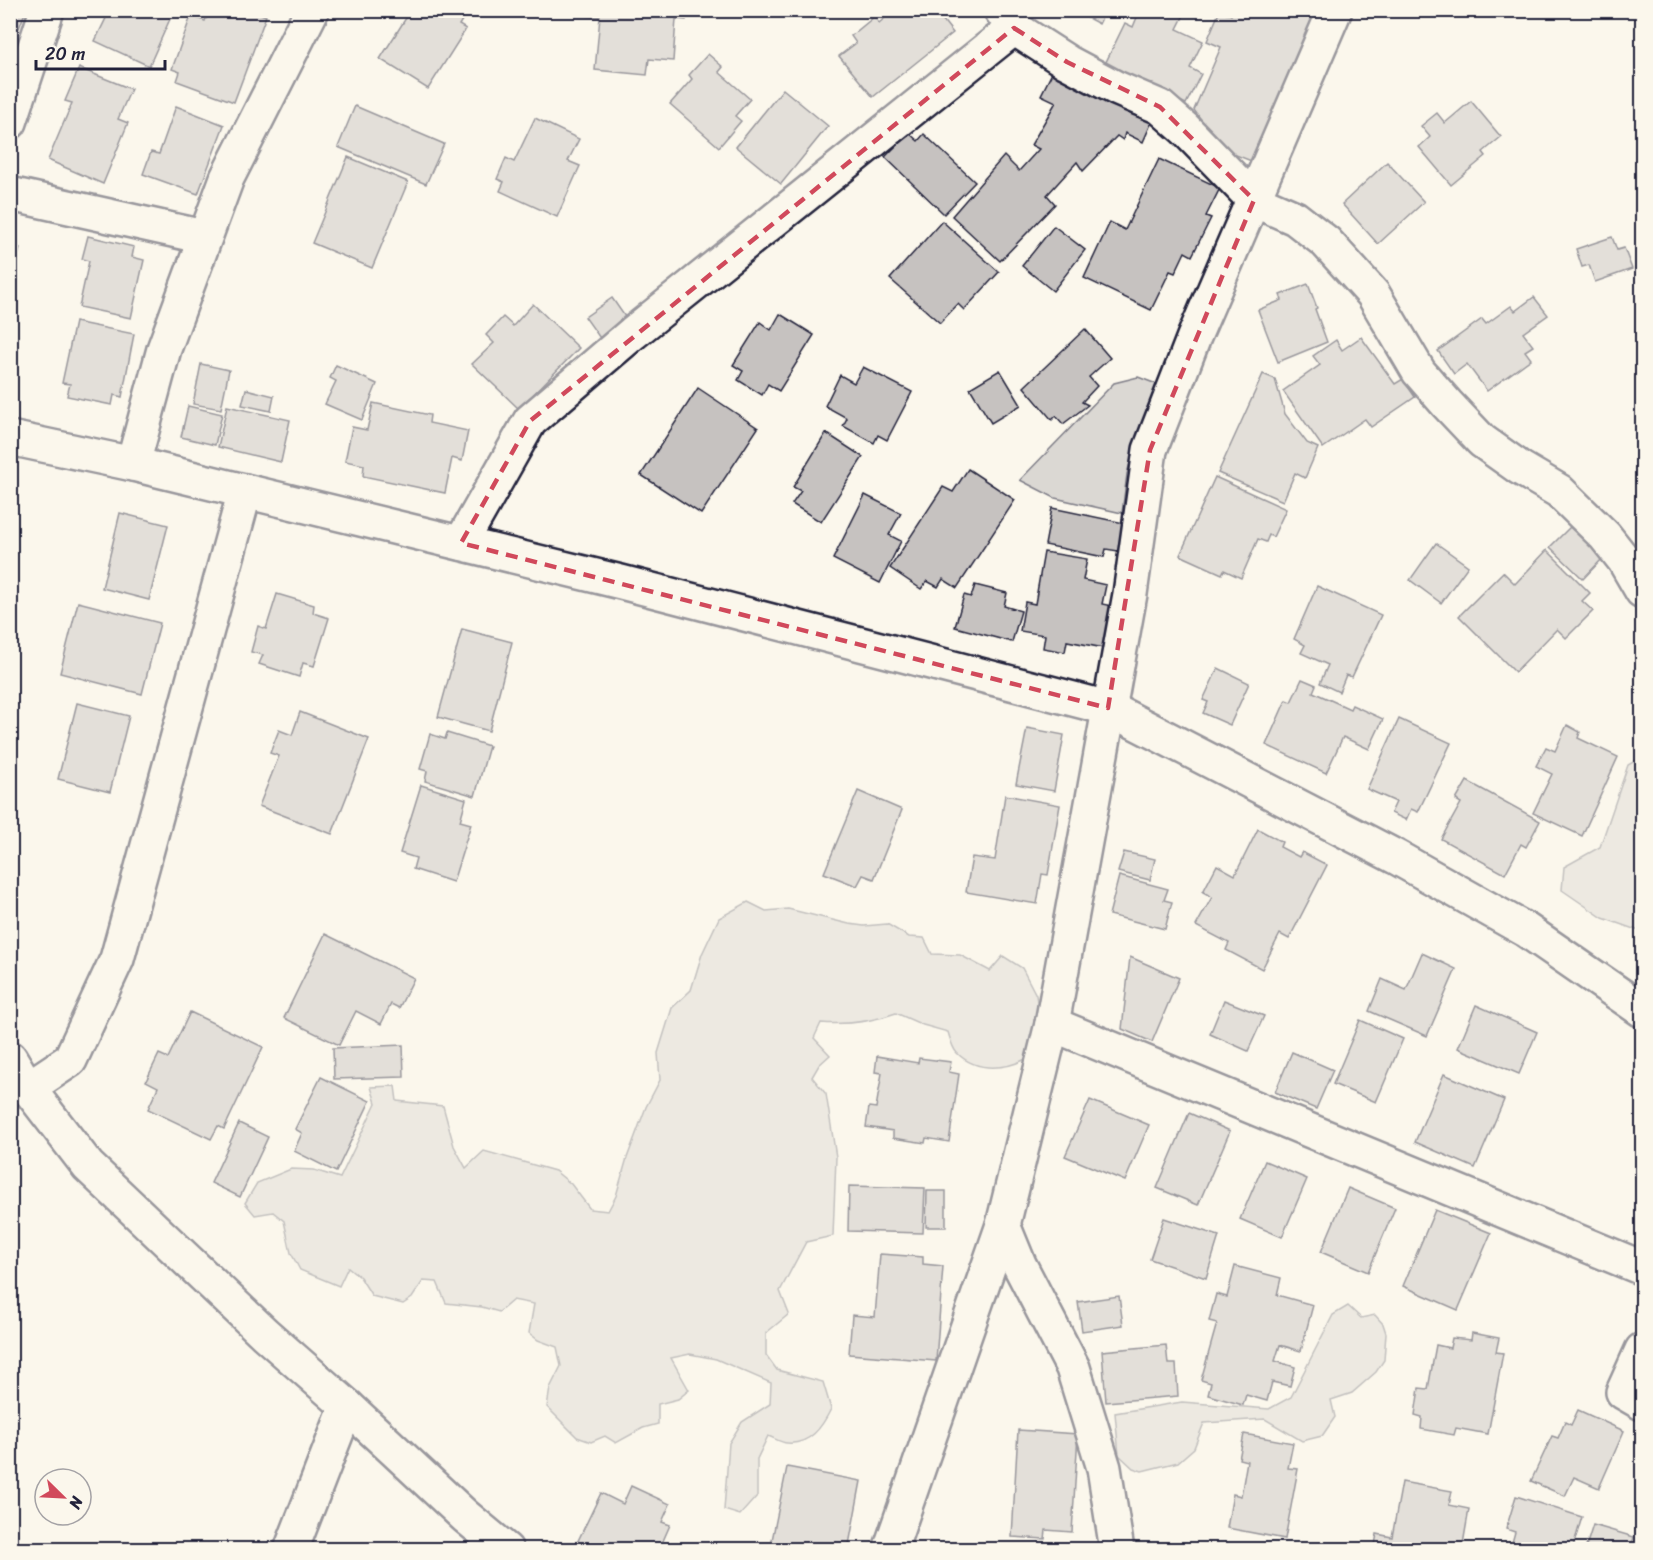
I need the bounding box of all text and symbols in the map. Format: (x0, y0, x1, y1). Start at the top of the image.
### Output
scale bar (36, 33, 165, 71)
text: 20 m (45, 38, 85, 70)
north arrow (33, 1467, 93, 1527)
text: N (60, 1491, 92, 1515)

